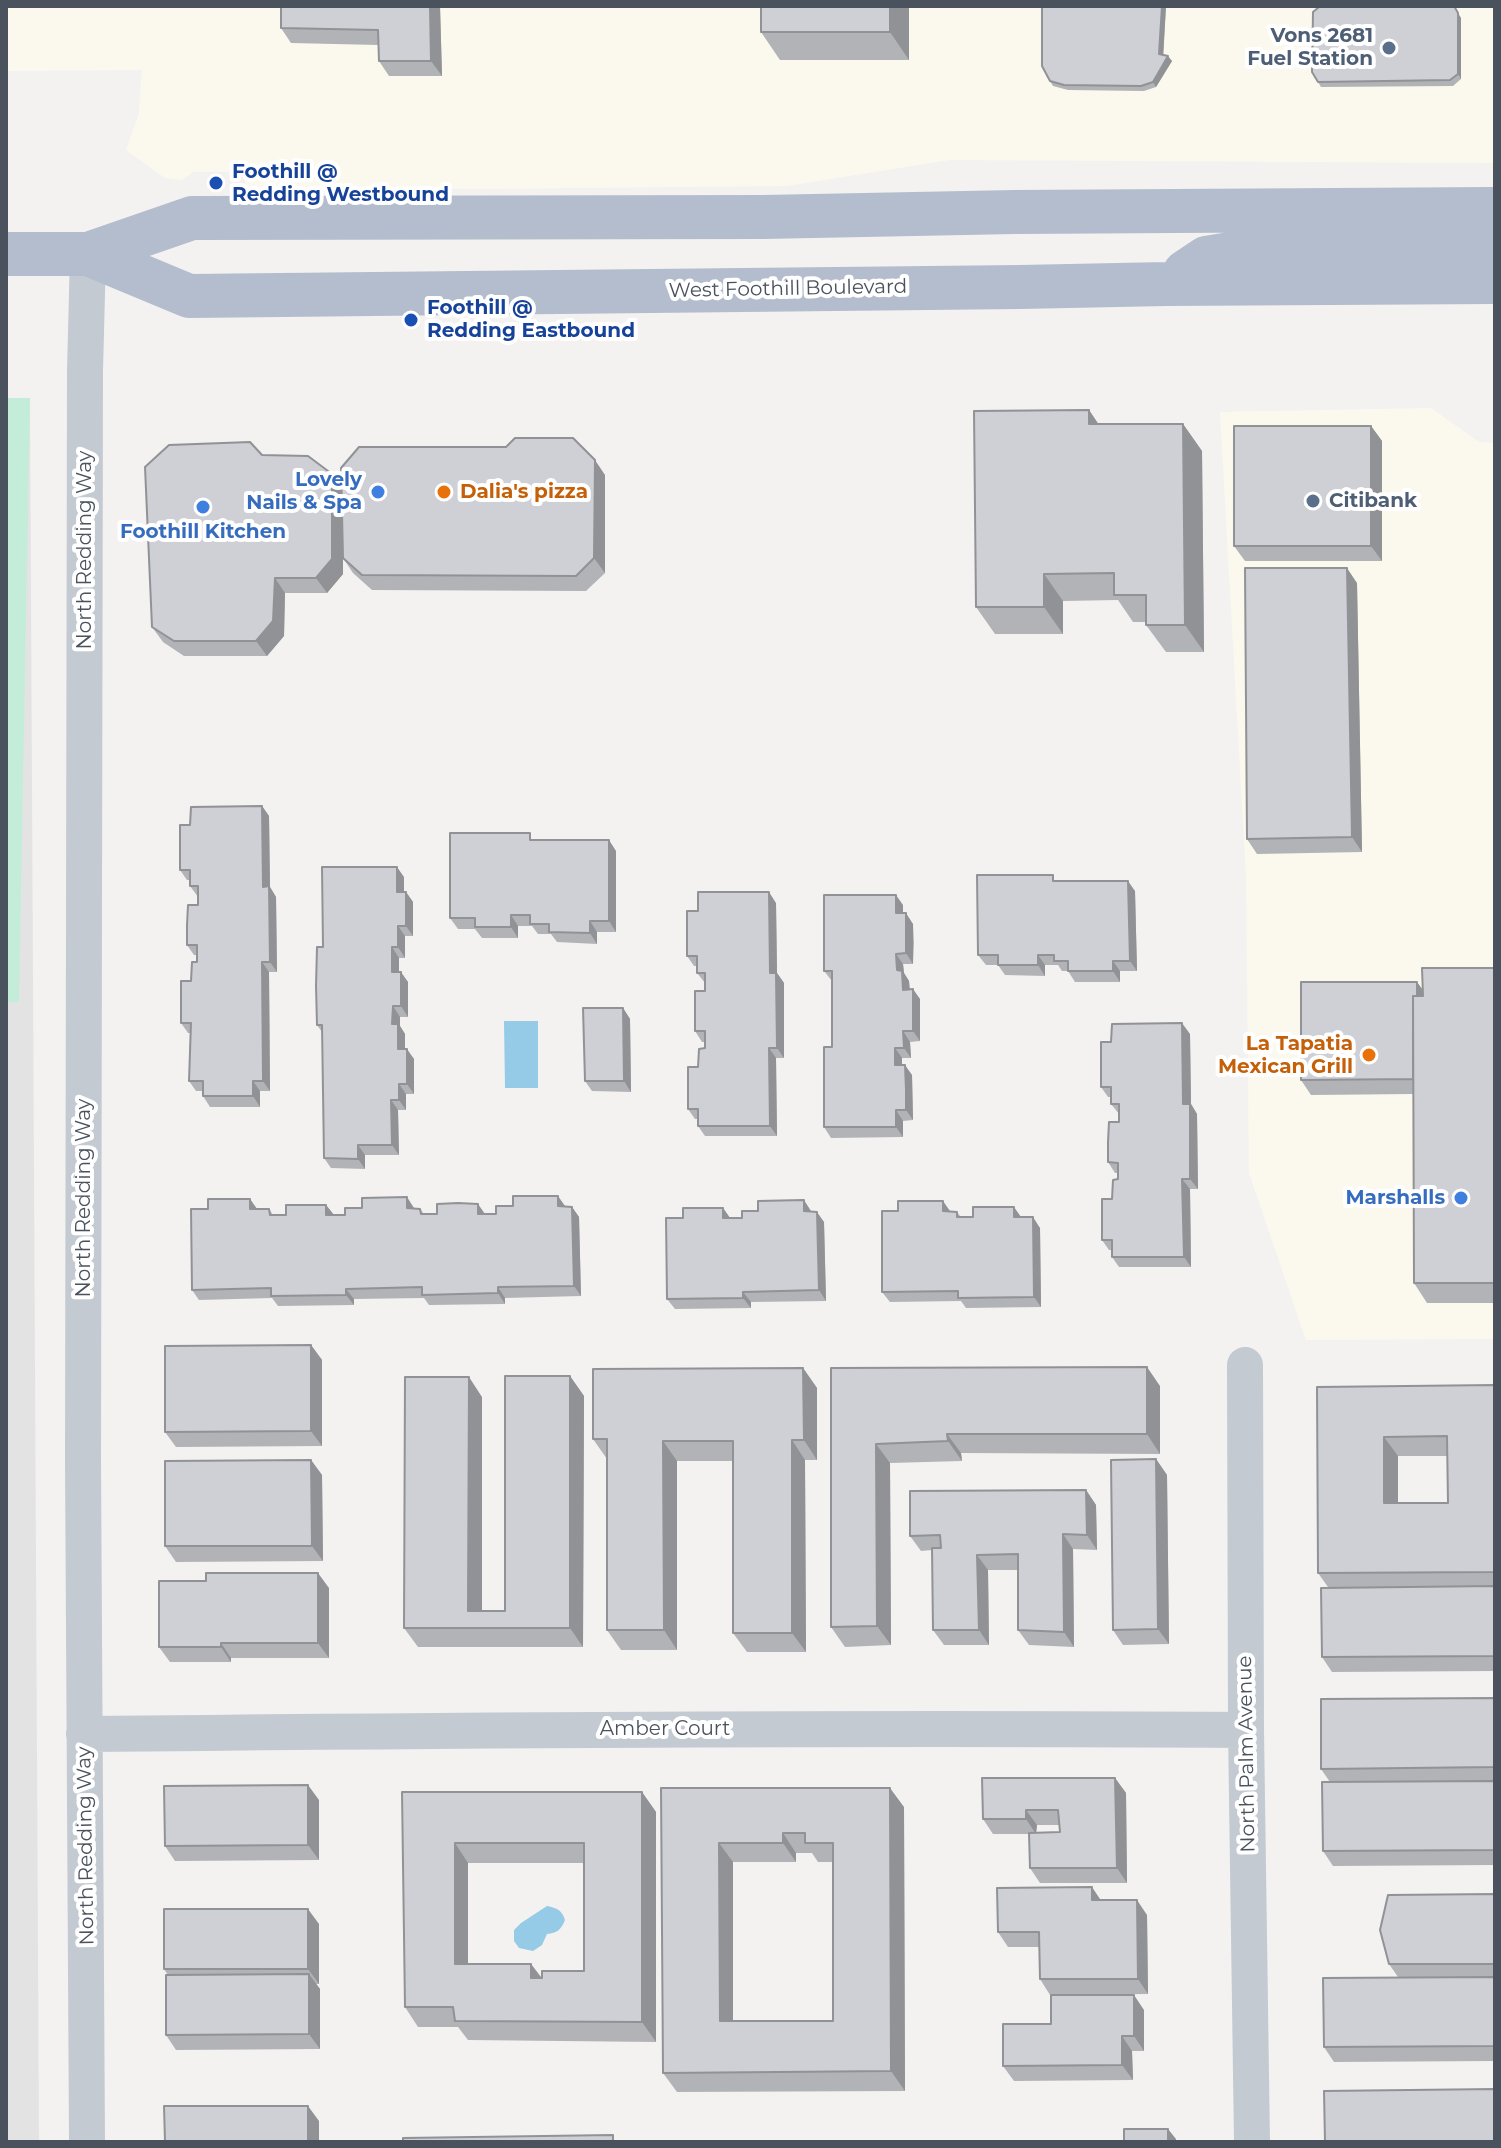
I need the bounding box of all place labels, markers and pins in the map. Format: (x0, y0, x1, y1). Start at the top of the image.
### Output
place label: Vons 2681 Fuel Station (1247, 24, 1373, 71)
marker: Vons 2681 Fuel Station (1380, 39, 1398, 57)
place label: Foothill @ Redding Westbound (232, 160, 449, 207)
marker: Foothill @ Redding Westbound (207, 174, 225, 192)
place label: Foothill @ Redding Eastbound (427, 296, 635, 343)
marker: Foothill @ Redding Eastbound (402, 311, 420, 329)
place label: Lovely Nails & Spa (246, 468, 362, 515)
place label: Dalia's pizza (460, 480, 588, 504)
marker: Lovely Nails & Spa (369, 483, 387, 501)
marker: Dalia's pizza (435, 483, 453, 501)
place label: Citibank (1329, 489, 1417, 513)
marker: Citibank (1304, 492, 1322, 510)
marker: Foothill Kitchen (194, 498, 212, 516)
place label: Foothill Kitchen (120, 520, 286, 544)
place label: La Tapatia Mexican Grill (1218, 1032, 1353, 1079)
marker: La Tapatia Mexican Grill (1360, 1046, 1378, 1064)
place label: Marshalls (1346, 1186, 1445, 1210)
marker: Marshalls (1452, 1189, 1470, 1207)

